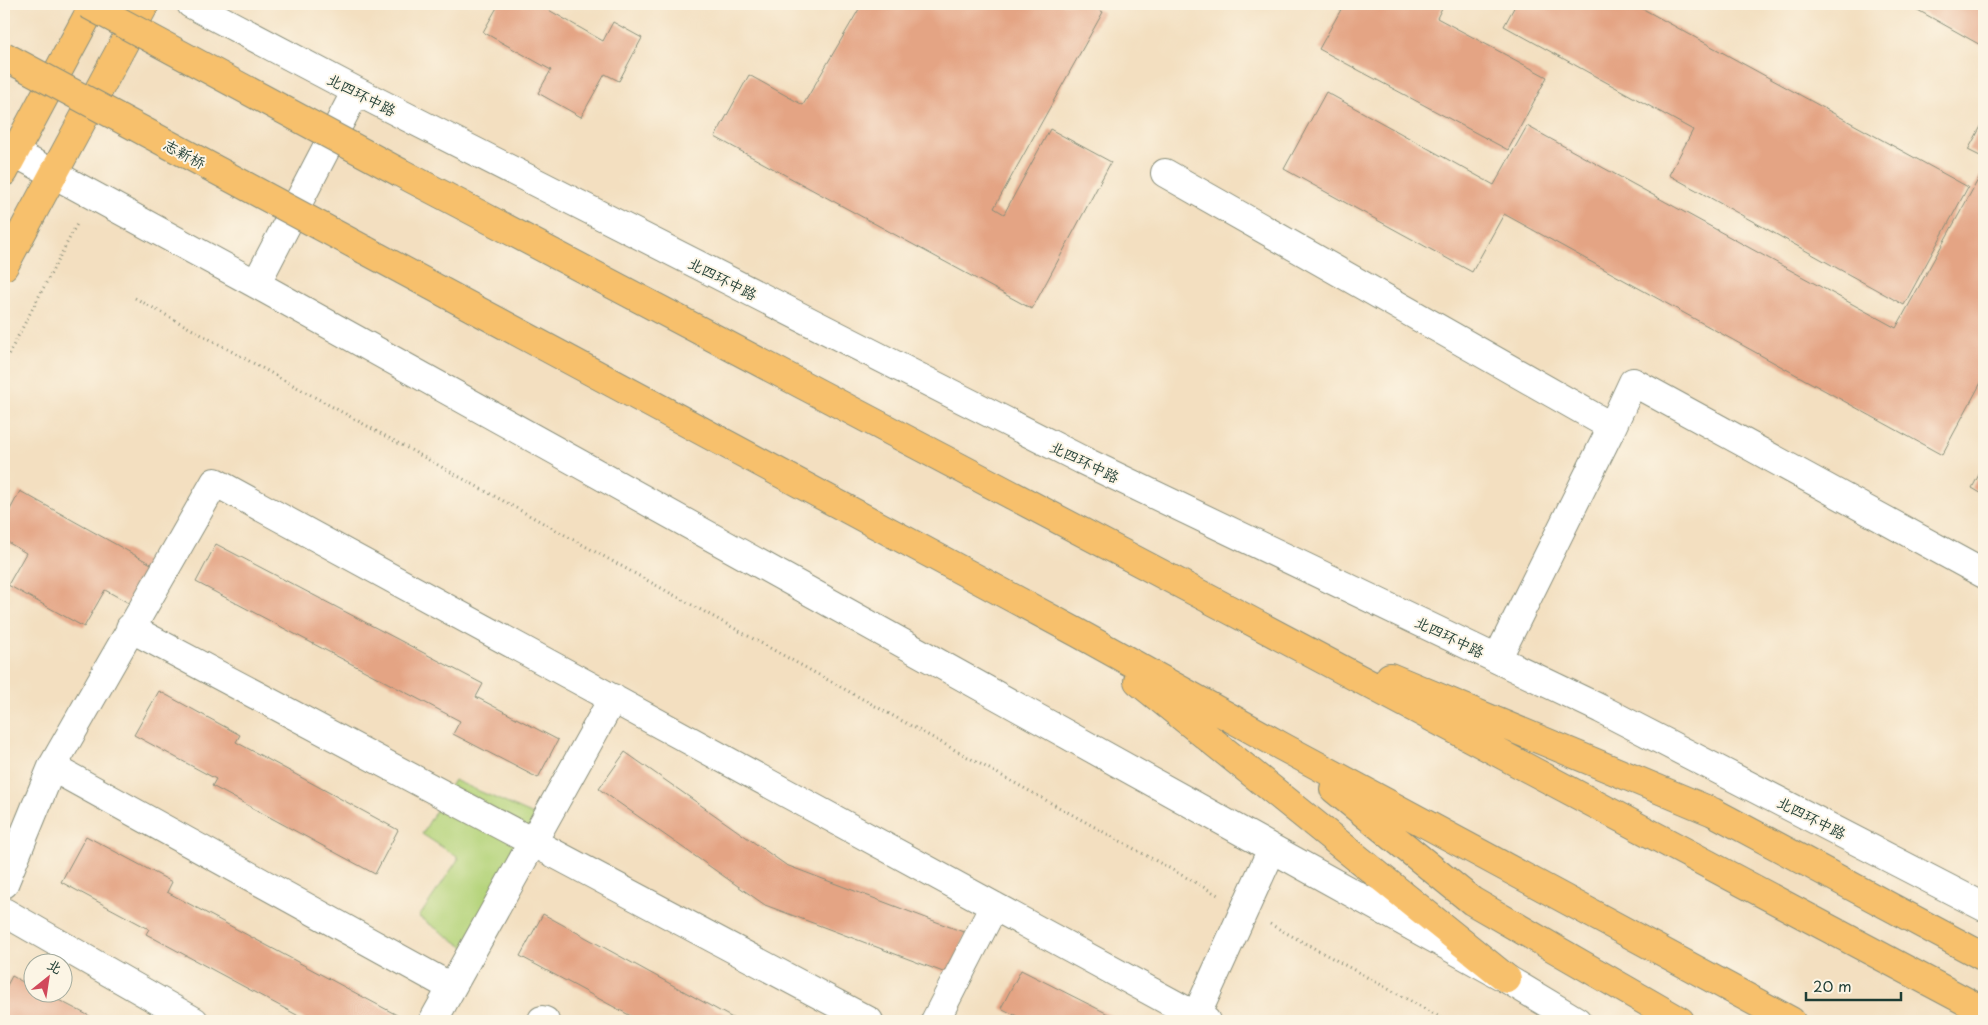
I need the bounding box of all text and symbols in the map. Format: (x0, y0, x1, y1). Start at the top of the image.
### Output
street label: 北四环中路 (323, 67, 401, 121)
street label: 志新桥 (160, 132, 210, 174)
street label: 北四环中路 (684, 251, 762, 305)
street label: 北四环中路 (1046, 434, 1124, 488)
street label: 北四环中路 (1411, 609, 1489, 663)
street label: 北四环中路 (1773, 790, 1851, 844)
north arrow (22, 952, 72, 1002)
text: 北 (43, 954, 66, 979)
scale bar (1806, 970, 1900, 1002)
text: 20 m (1813, 974, 1852, 997)

